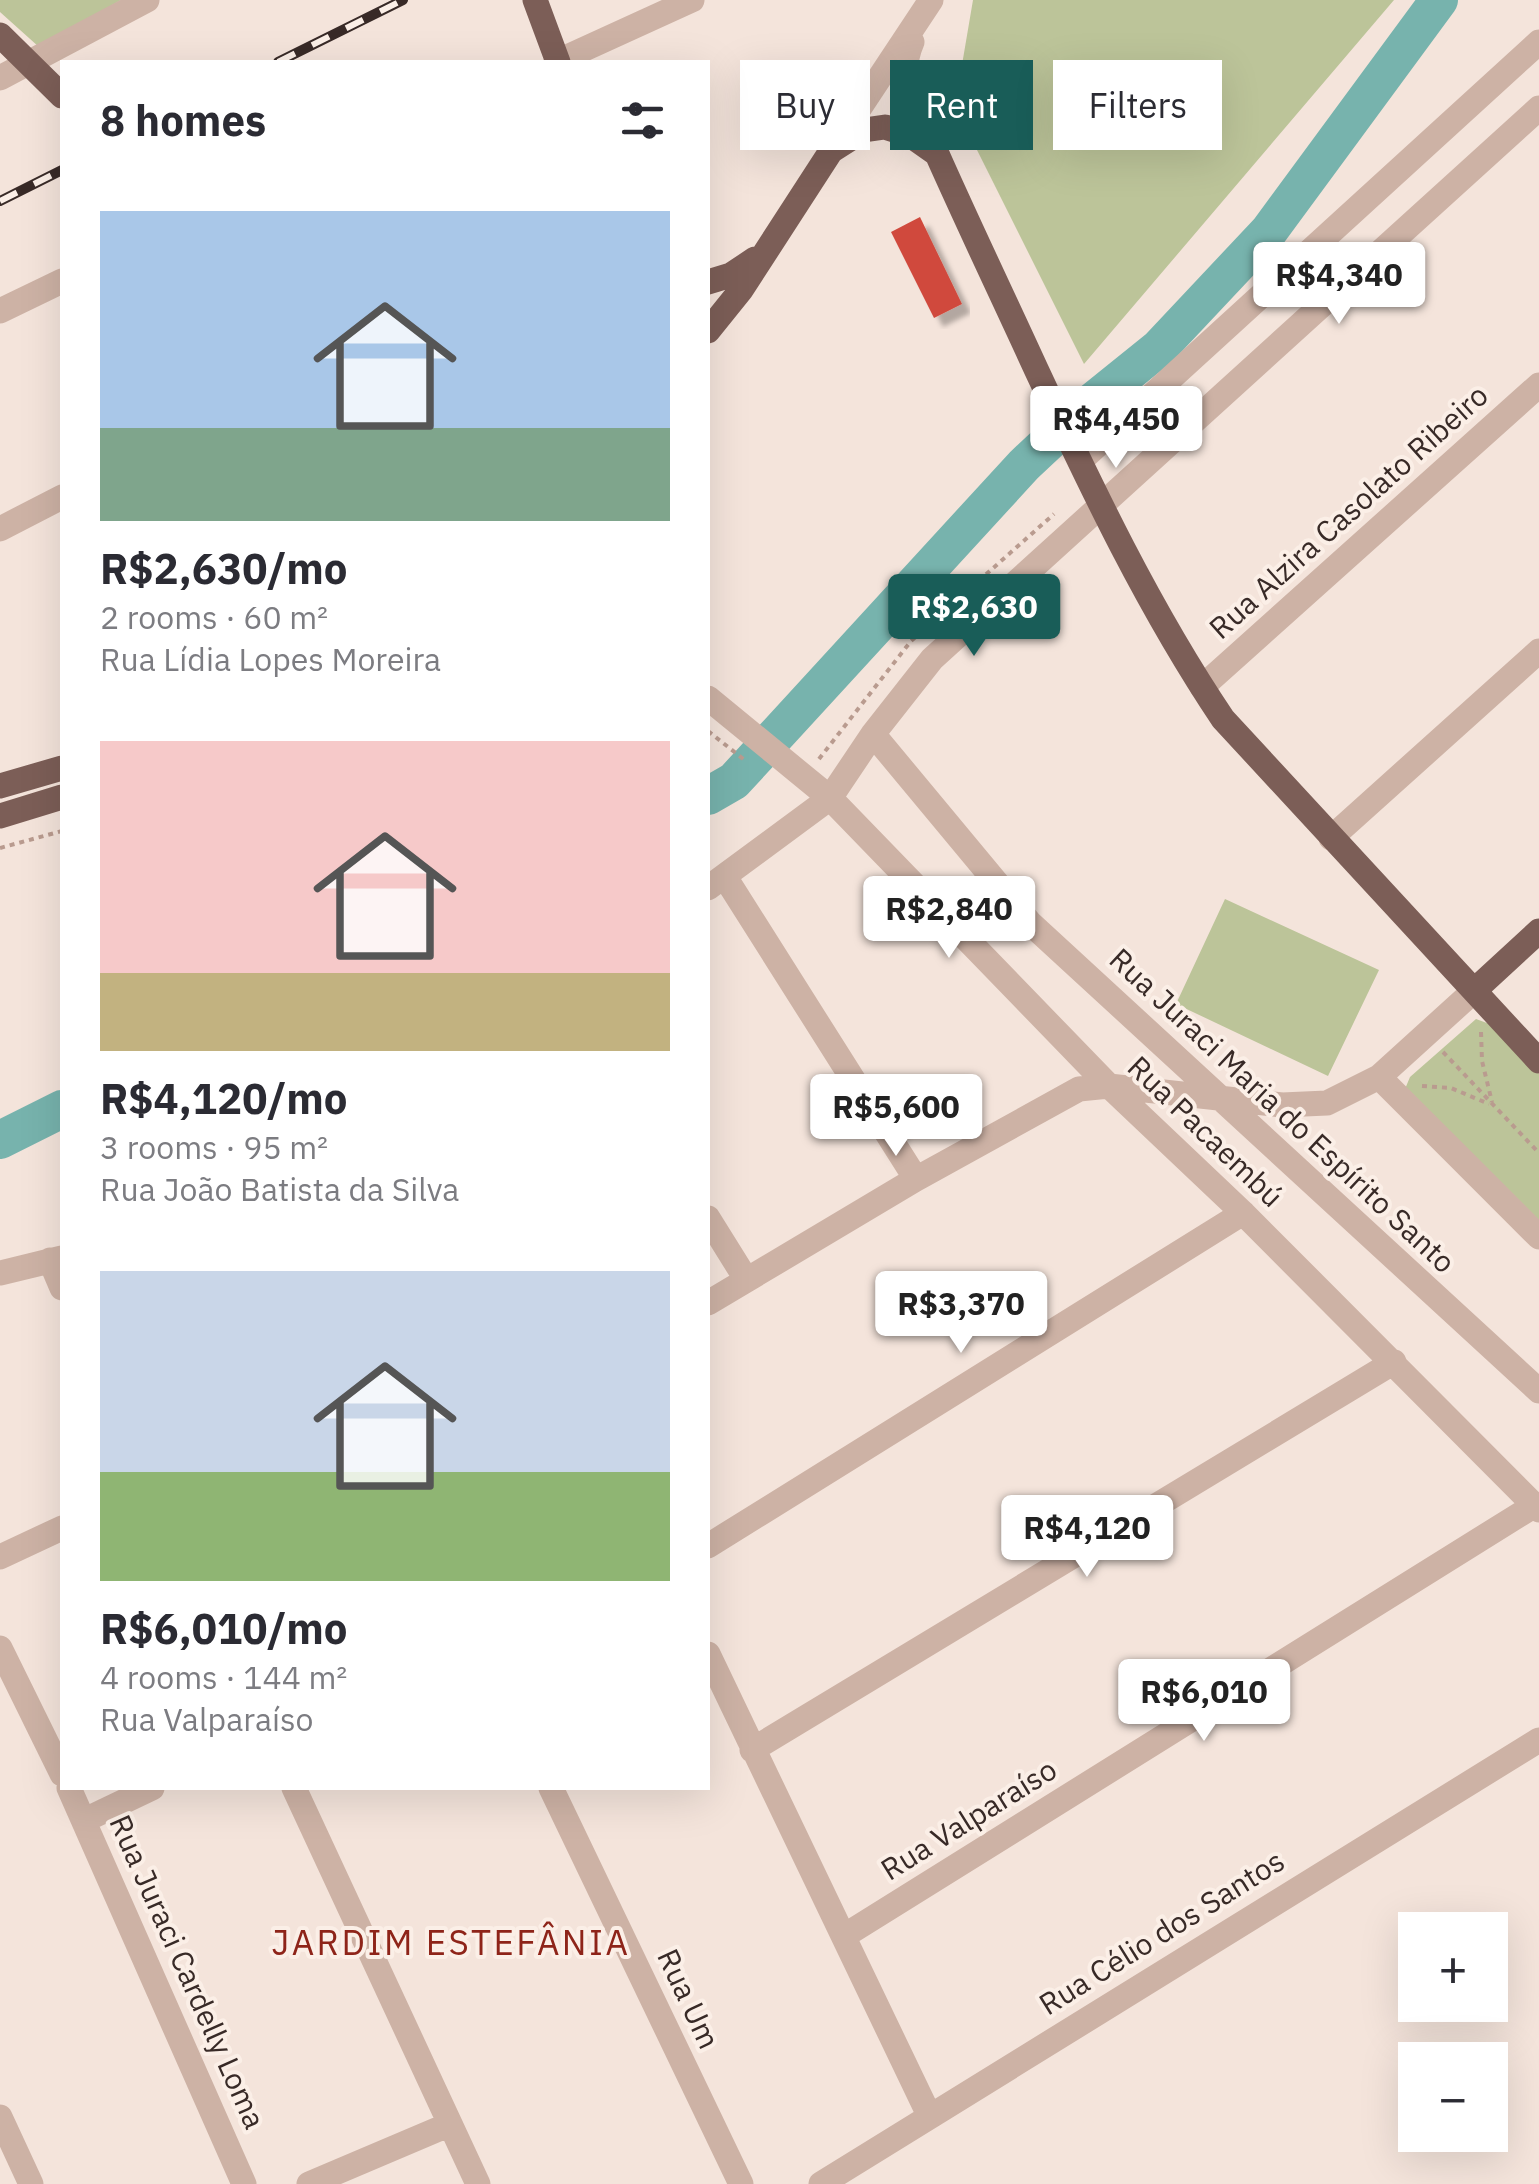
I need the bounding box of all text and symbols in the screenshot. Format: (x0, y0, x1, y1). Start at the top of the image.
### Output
chip: Buy (740, 60, 870, 150)
chip: Rent (890, 60, 1033, 150)
chip: Filters (1053, 60, 1222, 150)
text: 8 homes (100, 93, 266, 148)
icon: filters (615, 93, 670, 148)
pin: R$4,340 (1247, 242, 1431, 327)
text: R$4,340 (1275, 253, 1403, 295)
icon: home (295, 276, 475, 456)
street label: Rua Alzira Casolato Ribeiro (1200, 375, 1496, 647)
pin: R$4,450 (1024, 386, 1208, 471)
text: R$4,450 (1052, 397, 1180, 439)
text: R$2,630/mo (100, 541, 348, 596)
pin: R$2,630 (882, 574, 1066, 659)
text: R$2,630 (910, 585, 1038, 627)
text: 2 rooms · 60 m² (100, 596, 328, 638)
text: Rua Lídia Lopes Moreira (100, 638, 441, 680)
icon: home (295, 806, 475, 986)
pin: R$2,840 (857, 876, 1041, 961)
text: R$2,840 (885, 887, 1013, 929)
street label: Rua Juraci Maria do Espírito Santo (1102, 939, 1464, 1281)
street label: Rua Pacaembú (1120, 1047, 1292, 1215)
text: R$4,120/mo (100, 1071, 348, 1126)
pin: R$5,600 (804, 1074, 988, 1159)
text: R$5,600 (832, 1085, 960, 1127)
text: 3 rooms · 95 m² (100, 1126, 328, 1168)
text: Rua João Batista da Silva (100, 1168, 459, 1210)
pin: R$3,370 (869, 1271, 1053, 1356)
text: R$3,370 (897, 1282, 1025, 1324)
icon: home (295, 1336, 475, 1516)
pin: R$4,120 (995, 1495, 1179, 1580)
text: R$4,120 (1023, 1506, 1151, 1548)
text: R$6,010/mo (100, 1601, 348, 1656)
text: 4 rooms · 144 m² (100, 1656, 347, 1698)
pin: R$6,010 (1112, 1659, 1296, 1744)
text: R$6,010 (1140, 1670, 1268, 1712)
text: Rua Valparaíso (100, 1698, 313, 1740)
street label: Rua Valparaíso (873, 1749, 1063, 1888)
street label: Rua Juraci Cardelly Loma (102, 1808, 275, 2134)
street label: Rua Célio dos Santos (1031, 1840, 1291, 2023)
map controls (1398, 1912, 1508, 2152)
button: + (1398, 1912, 1508, 2022)
district label: JARDIM ESTEFÂNIA (272, 1919, 631, 1965)
street label: Rua Um (649, 1942, 729, 2055)
button: − (1398, 2042, 1508, 2152)

